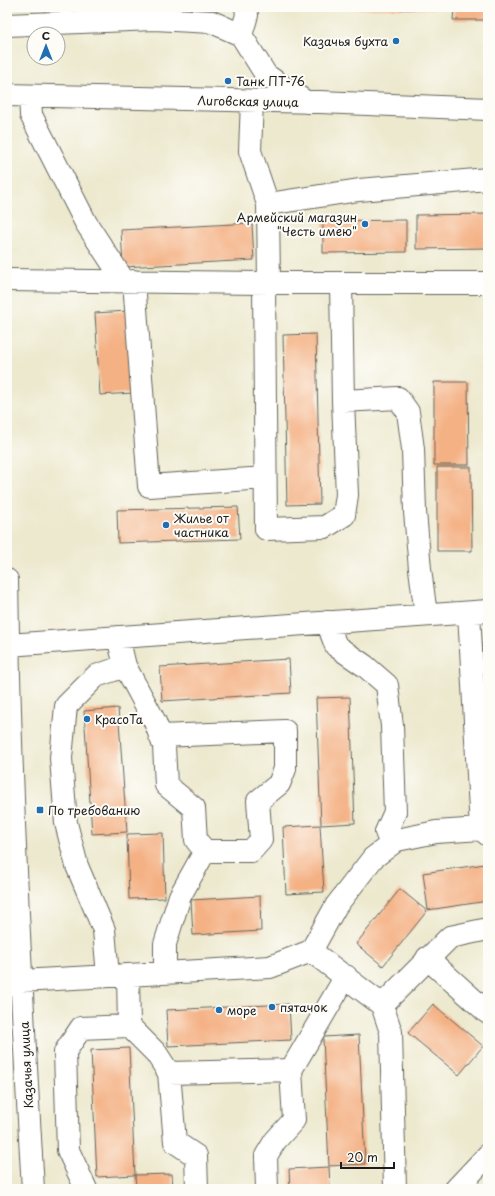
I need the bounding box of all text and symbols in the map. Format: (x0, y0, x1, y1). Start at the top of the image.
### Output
north arrow (26, 26, 66, 66)
text: С (42, 27, 50, 44)
place label: Казачья бухта (303, 32, 388, 50)
marker: Казачья бухта (391, 36, 401, 46)
place label: Танк ПТ-76 (236, 72, 305, 90)
marker: Танк ПТ-76 (223, 76, 233, 86)
street label: Лиговская улица (197, 91, 299, 111)
place label: Армейский магазин "Честь имею" (237, 208, 357, 240)
marker: Армейский магазин "Честь имею" (360, 219, 370, 229)
place label: Жилье от частника (173, 509, 229, 541)
marker: Жилье от частника (161, 520, 171, 530)
place label: КрасоТа (95, 710, 144, 728)
marker: КрасоТа (82, 714, 92, 724)
place label: По требованию (48, 801, 140, 819)
marker: По требованию (35, 805, 45, 815)
place label: пятачок (280, 998, 328, 1016)
place label: море (227, 1001, 257, 1019)
marker: пятачок (267, 1002, 277, 1012)
marker: море (214, 1005, 224, 1015)
street label: Казачья улица (15, 1021, 37, 1109)
scale bar (341, 1144, 394, 1170)
text: 20 m (347, 1148, 378, 1166)

